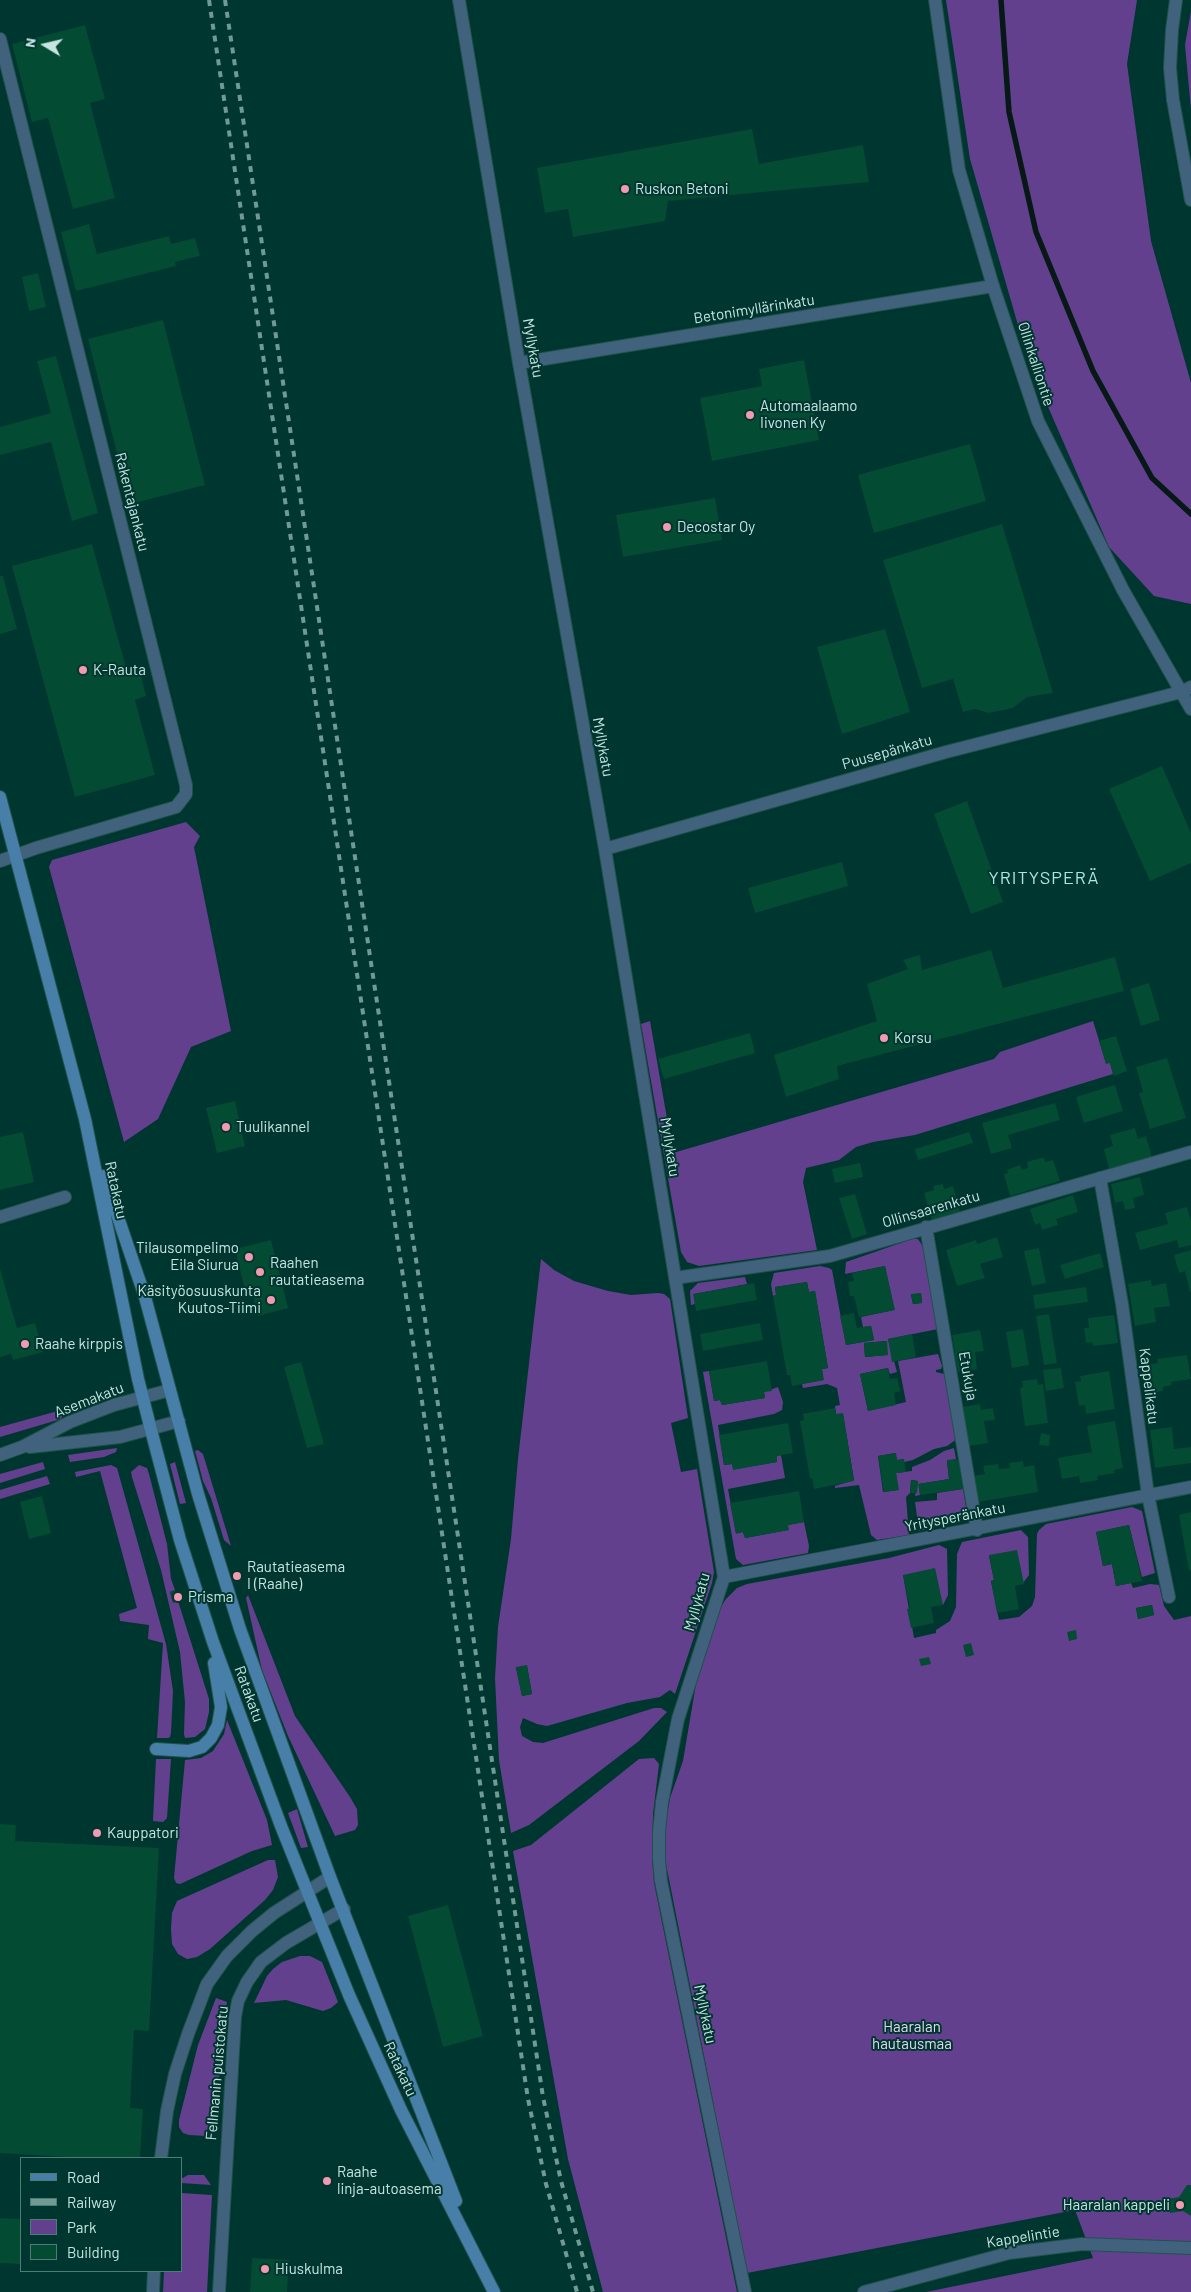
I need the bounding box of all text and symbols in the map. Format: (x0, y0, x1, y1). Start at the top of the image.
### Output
north arrow (20, 20, 70, 70)
text: N (21, 37, 39, 49)
place label: Ruskon Betoni (635, 180, 729, 198)
marker: Ruskon Betoni (619, 183, 631, 195)
street label: Betonimyllärinkatu (692, 291, 816, 327)
street label: Myllykatu (519, 317, 547, 379)
street label: Ollinkalliontie (1014, 320, 1058, 408)
place label: Automaalaamo Iivonen Ky (760, 397, 858, 432)
marker: Automaalaamo Iivonen Ky (744, 409, 756, 421)
street label: Rakentajankatu (111, 451, 153, 553)
place label: Decostar Oy (677, 518, 755, 536)
marker: Decostar Oy (661, 521, 673, 533)
place label: K-Rauta (93, 661, 146, 679)
marker: K-Rauta (77, 664, 89, 676)
street label: Myllykatu (589, 716, 617, 778)
street label: Puusepänkatu (840, 731, 934, 773)
district label: YRITYSPERÄ (987, 867, 1101, 889)
place label: Korsu (894, 1029, 932, 1047)
marker: Korsu (878, 1032, 890, 1044)
street label: Myllykatu (656, 1116, 684, 1178)
place label: Tuulikannel (236, 1118, 310, 1136)
marker: Tuulikannel (220, 1121, 232, 1133)
street label: Ratakatu (101, 1160, 131, 1220)
street label: Ollinsaarenkatu (880, 1186, 982, 1232)
place label: Tilausompelimo Eila Siurua (136, 1239, 239, 1274)
marker: Tilausompelimo Eila Siurua (243, 1251, 255, 1263)
place label: Raahen rautatieasema (270, 1254, 364, 1289)
marker: Raahen rautatieasema (254, 1266, 266, 1278)
place label: Käsityöosuuskunta Kuutos-Tiimi (138, 1282, 261, 1317)
marker: Käsityöosuuskunta Kuutos-Tiimi (265, 1294, 277, 1306)
place label: Raahe kirppis (35, 1335, 123, 1353)
marker: Raahe kirppis (19, 1338, 31, 1350)
street label: Kappelikatu (1135, 1347, 1163, 1425)
street label: Etukuja (955, 1350, 981, 1402)
street label: Asemakatu (52, 1379, 126, 1421)
street label: Yritysperänkatu (903, 1498, 1007, 1536)
place label: Rautatieasema I (Raahe) (247, 1558, 345, 1593)
marker: Rautatieasema I (Raahe) (231, 1570, 243, 1582)
street label: Myllykatu (680, 1571, 714, 1633)
place label: Prisma (188, 1588, 233, 1606)
marker: Prisma (172, 1591, 184, 1603)
street label: Ratakatu (231, 1663, 267, 1725)
place label: Kauppatori (107, 1824, 179, 1842)
marker: Kauppatori (91, 1827, 103, 1839)
street label: Myllykatu (690, 1983, 720, 2045)
street label: Fellmanin puistokatu (202, 2005, 232, 2141)
park label: Haaralan hautausmaa (872, 2018, 952, 2053)
street label: Ratakatu (380, 2039, 420, 2099)
legend (20, 2157, 182, 2272)
place label: Raahe linja-autoasema (337, 2163, 442, 2198)
text: Road (67, 2168, 100, 2186)
marker: Raahe linja-autoasema (321, 2175, 333, 2187)
text: Railway (67, 2193, 116, 2211)
place label: Haaralan kappeli (1063, 2196, 1170, 2214)
marker: Haaralan kappeli (1174, 2199, 1186, 2211)
text: Park (67, 2218, 96, 2236)
street label: Kappelintie (985, 2222, 1061, 2252)
text: Building (67, 2243, 120, 2261)
place label: Hiuskulma (275, 2260, 343, 2278)
marker: Hiuskulma (259, 2263, 271, 2275)

